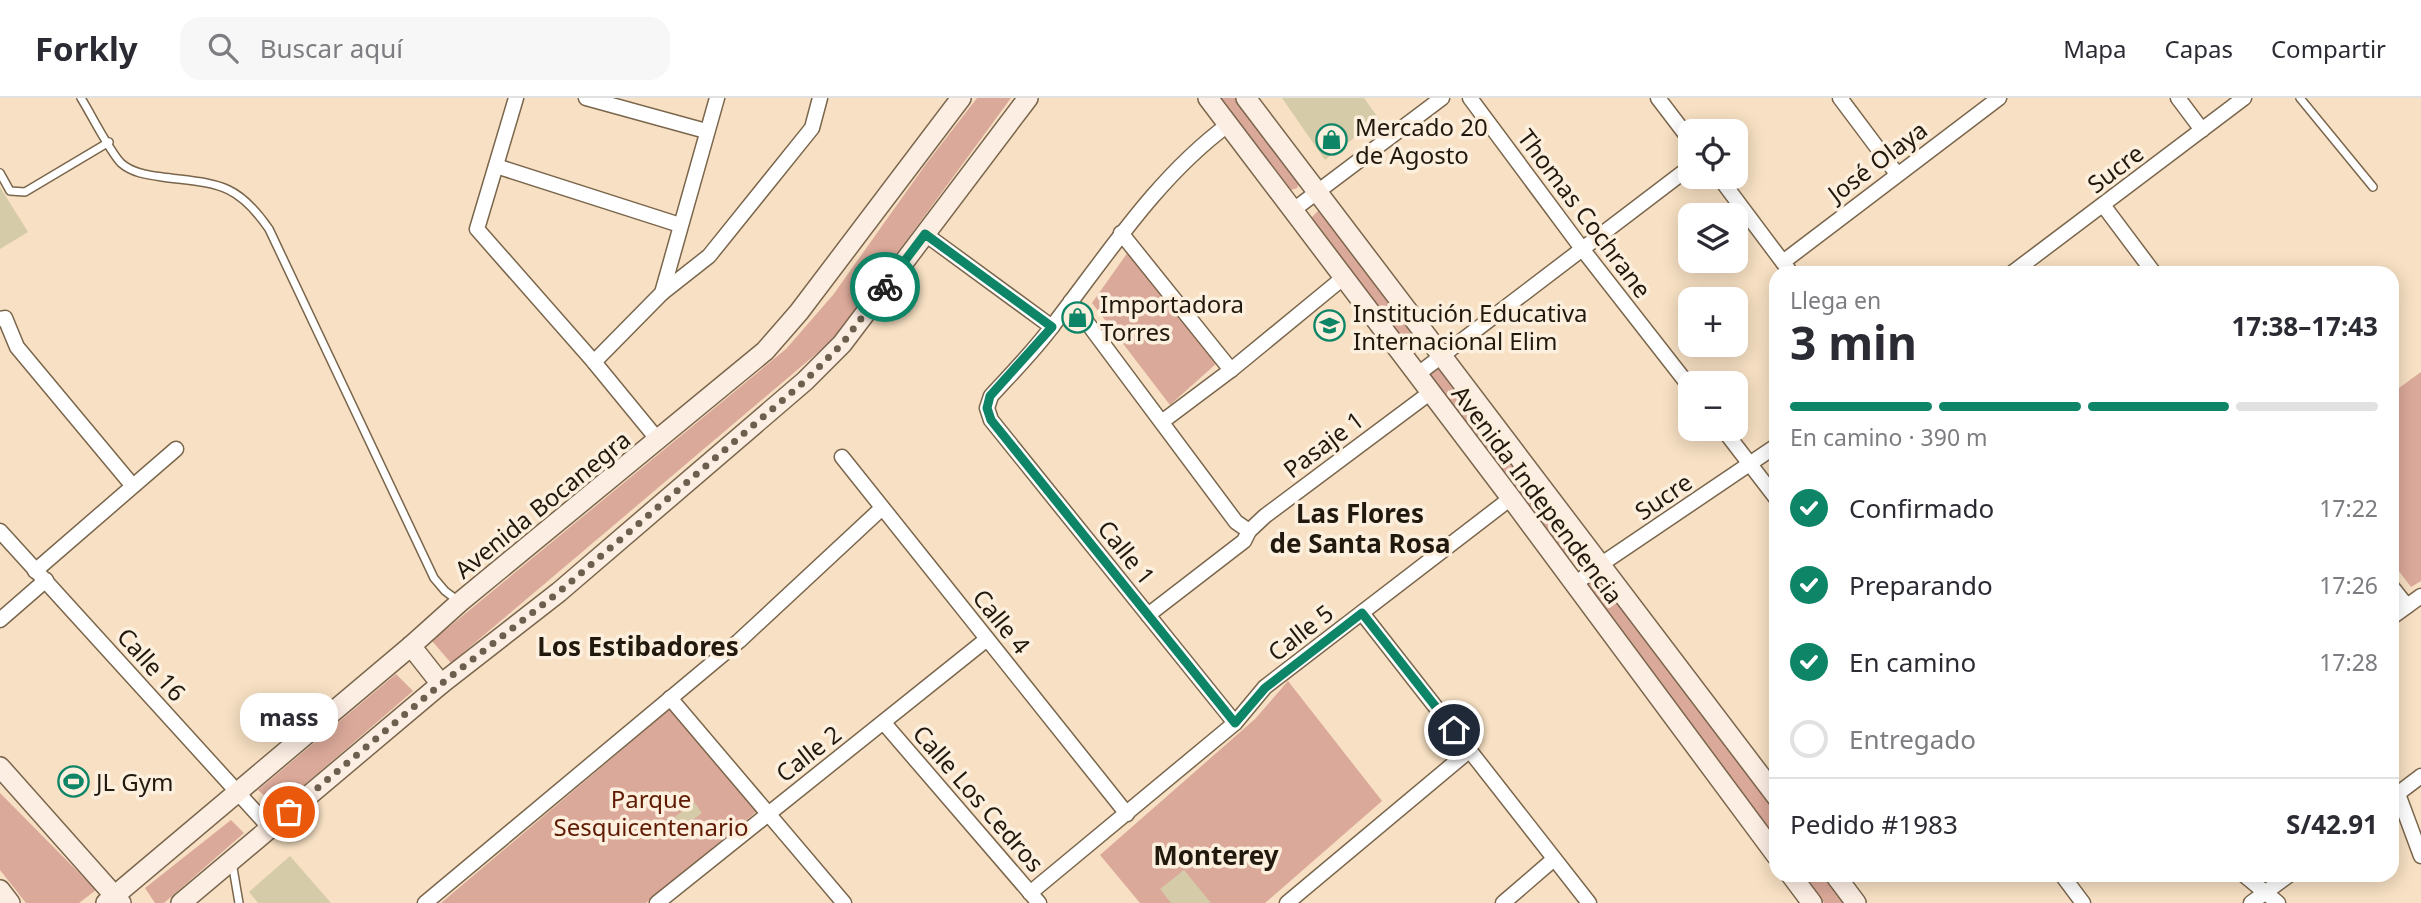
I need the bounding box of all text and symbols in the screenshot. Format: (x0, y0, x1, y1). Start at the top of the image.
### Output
search box (180, 17, 670, 80)
text: Forkly (35, 26, 138, 71)
icon: search (204, 29, 242, 67)
text: Buscar aquí (260, 30, 403, 66)
text: Mapa (2063, 32, 2127, 65)
text: Capas (2165, 32, 2233, 65)
text: Compartir (2271, 32, 2386, 65)
place label: Mercado 20 de Agosto (1355, 110, 1488, 171)
street label: José Olaya (1819, 113, 1933, 210)
map controls (1678, 119, 1748, 441)
button: locate (1678, 119, 1748, 189)
street label: Thomas Cochrane (1511, 122, 1659, 304)
shop icon: Mercado 20 de Agosto (1315, 123, 1349, 157)
street label: Sucre (2080, 136, 2150, 200)
button: layers (1678, 203, 1748, 273)
courier (850, 252, 920, 322)
icon: bike (866, 268, 904, 306)
text: Llega en (1790, 284, 1881, 316)
place label: Importadora Torres (1100, 287, 1244, 348)
button: + (1678, 287, 1748, 357)
place label: Institución Educativa Internacional Elim (1353, 296, 1588, 357)
shop icon: Importadora Torres (1060, 300, 1094, 334)
text: 17:38–17:43 (2231, 308, 2378, 344)
school or university icon: Institución Educativa Internacional Elim (1313, 309, 1347, 343)
text: 3 min (1790, 311, 1917, 373)
button: − (1678, 371, 1748, 441)
street label: Avenida Independencia (1445, 378, 1631, 610)
street label: Pasaje 1 (1276, 403, 1370, 485)
text: En camino · 390 m (1790, 421, 1988, 453)
street label: Avenida Bocanegra (447, 423, 637, 585)
street label: Sucre (1628, 465, 1698, 527)
icon: check (1790, 489, 1828, 527)
text: Confirmado (1849, 490, 1994, 526)
text: 17:22 (2319, 492, 2378, 524)
district label: Las Flores de Santa Rosa (1269, 495, 1451, 561)
street label: Calle 1 (1091, 513, 1163, 591)
icon: check (1790, 566, 1828, 604)
text: Preparando (1849, 567, 1993, 603)
text: 17:26 (2319, 569, 2378, 601)
street label: Calle 4 (966, 582, 1038, 661)
street label: Calle 5 (1260, 596, 1340, 668)
street label: Calle 16 (110, 620, 194, 708)
district label: Los Estibadores (537, 628, 739, 664)
icon: check (1790, 643, 1828, 681)
text: En camino (1849, 644, 1976, 680)
text: 17:28 (2319, 646, 2378, 678)
callout: mass (240, 693, 338, 742)
pin (1424, 700, 1484, 760)
text: mass (259, 701, 319, 733)
icon: home (1435, 711, 1473, 749)
street label: Calle 2 (768, 717, 848, 789)
street label: Calle Los Cedros (906, 718, 1052, 878)
text: Entregado (1849, 721, 1976, 757)
sports icon: JL Gym (56, 764, 90, 798)
place label: JL Gym (94, 765, 174, 798)
pin (259, 782, 319, 842)
park label: Parque Sesquicentenario (554, 782, 749, 843)
icon: bag (270, 793, 308, 831)
text: Pedido #1983 (1790, 806, 1958, 842)
text: S/42.91 (2286, 806, 2378, 842)
district label: Monterey (1153, 837, 1279, 873)

